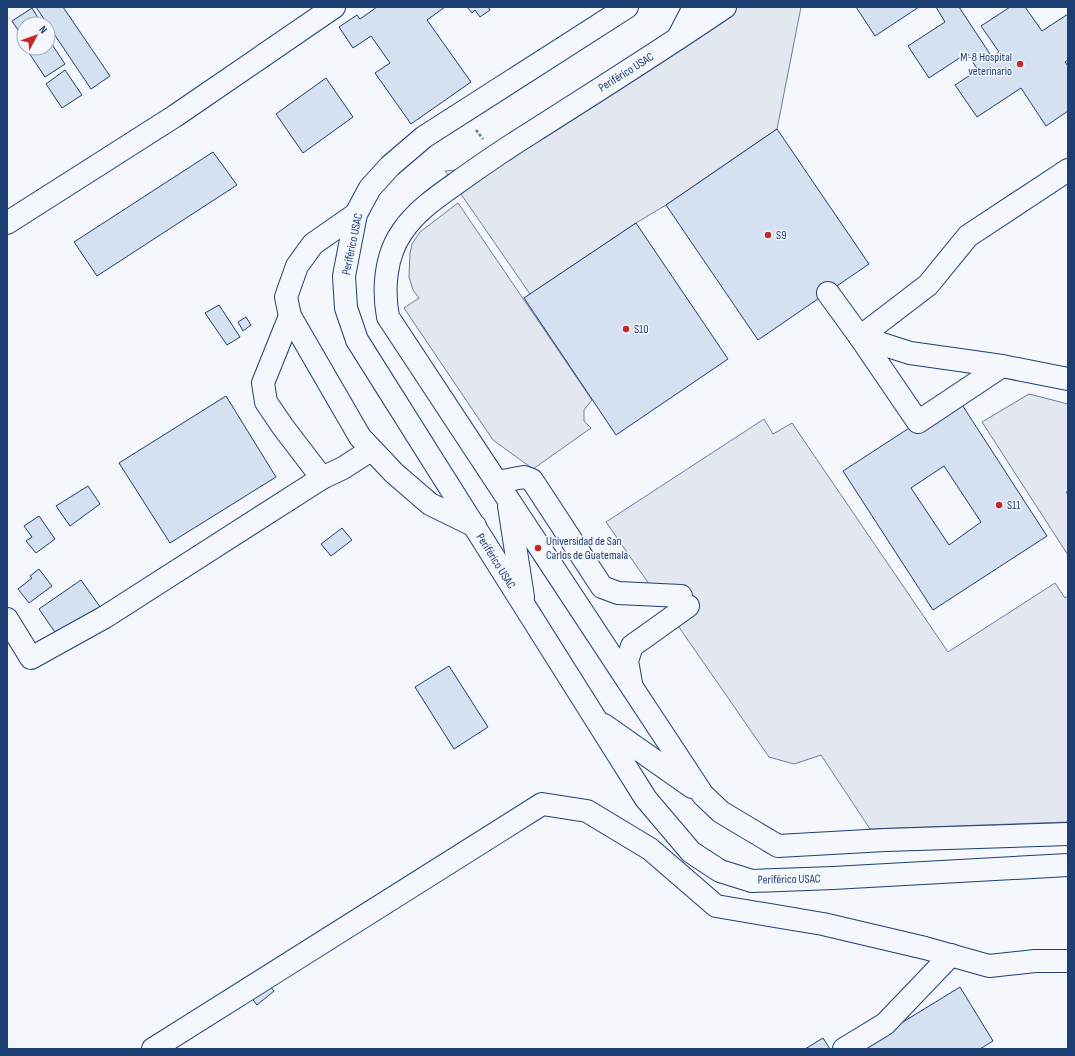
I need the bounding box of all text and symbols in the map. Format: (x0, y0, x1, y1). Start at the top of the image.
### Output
north arrow (16, 16, 56, 56)
text: N (36, 23, 50, 36)
street label: Periférico USAC (596, 49, 657, 95)
place label: M-8 Hospital veterinario (960, 50, 1012, 79)
marker: M-8 Hospital veterinario (1015, 59, 1025, 69)
street label: Periférico USAC (339, 212, 366, 276)
place label: S9 (776, 228, 786, 243)
marker: S9 (763, 230, 773, 240)
place label: S10 (634, 322, 649, 337)
marker: S10 (621, 324, 631, 334)
place label: S11 (1007, 498, 1021, 513)
marker: S11 (994, 500, 1004, 510)
street label: Periférico USAC (473, 531, 519, 592)
place label: Universidad de San Carlos de Guatemala (546, 534, 628, 563)
marker: Universidad de San Carlos de Guatemala (533, 543, 543, 553)
street label: Periférico USAC (757, 871, 821, 888)

